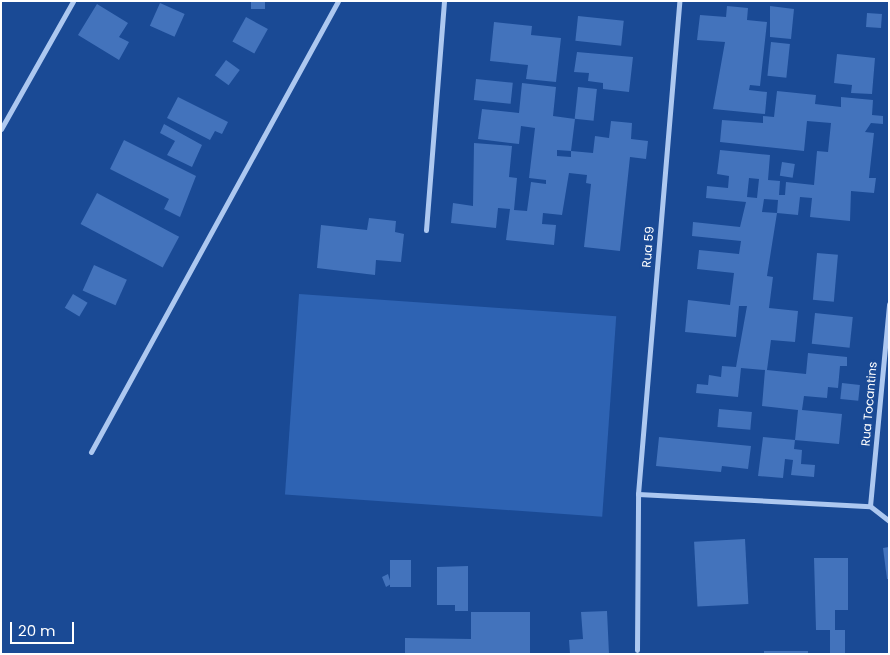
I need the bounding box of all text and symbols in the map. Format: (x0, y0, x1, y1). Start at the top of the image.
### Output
street label: Rua 59 (639, 226, 657, 268)
street label: Rua Tocantins (858, 361, 880, 447)
scale bar (12, 612, 76, 644)
text: 20 m (18, 620, 56, 641)

